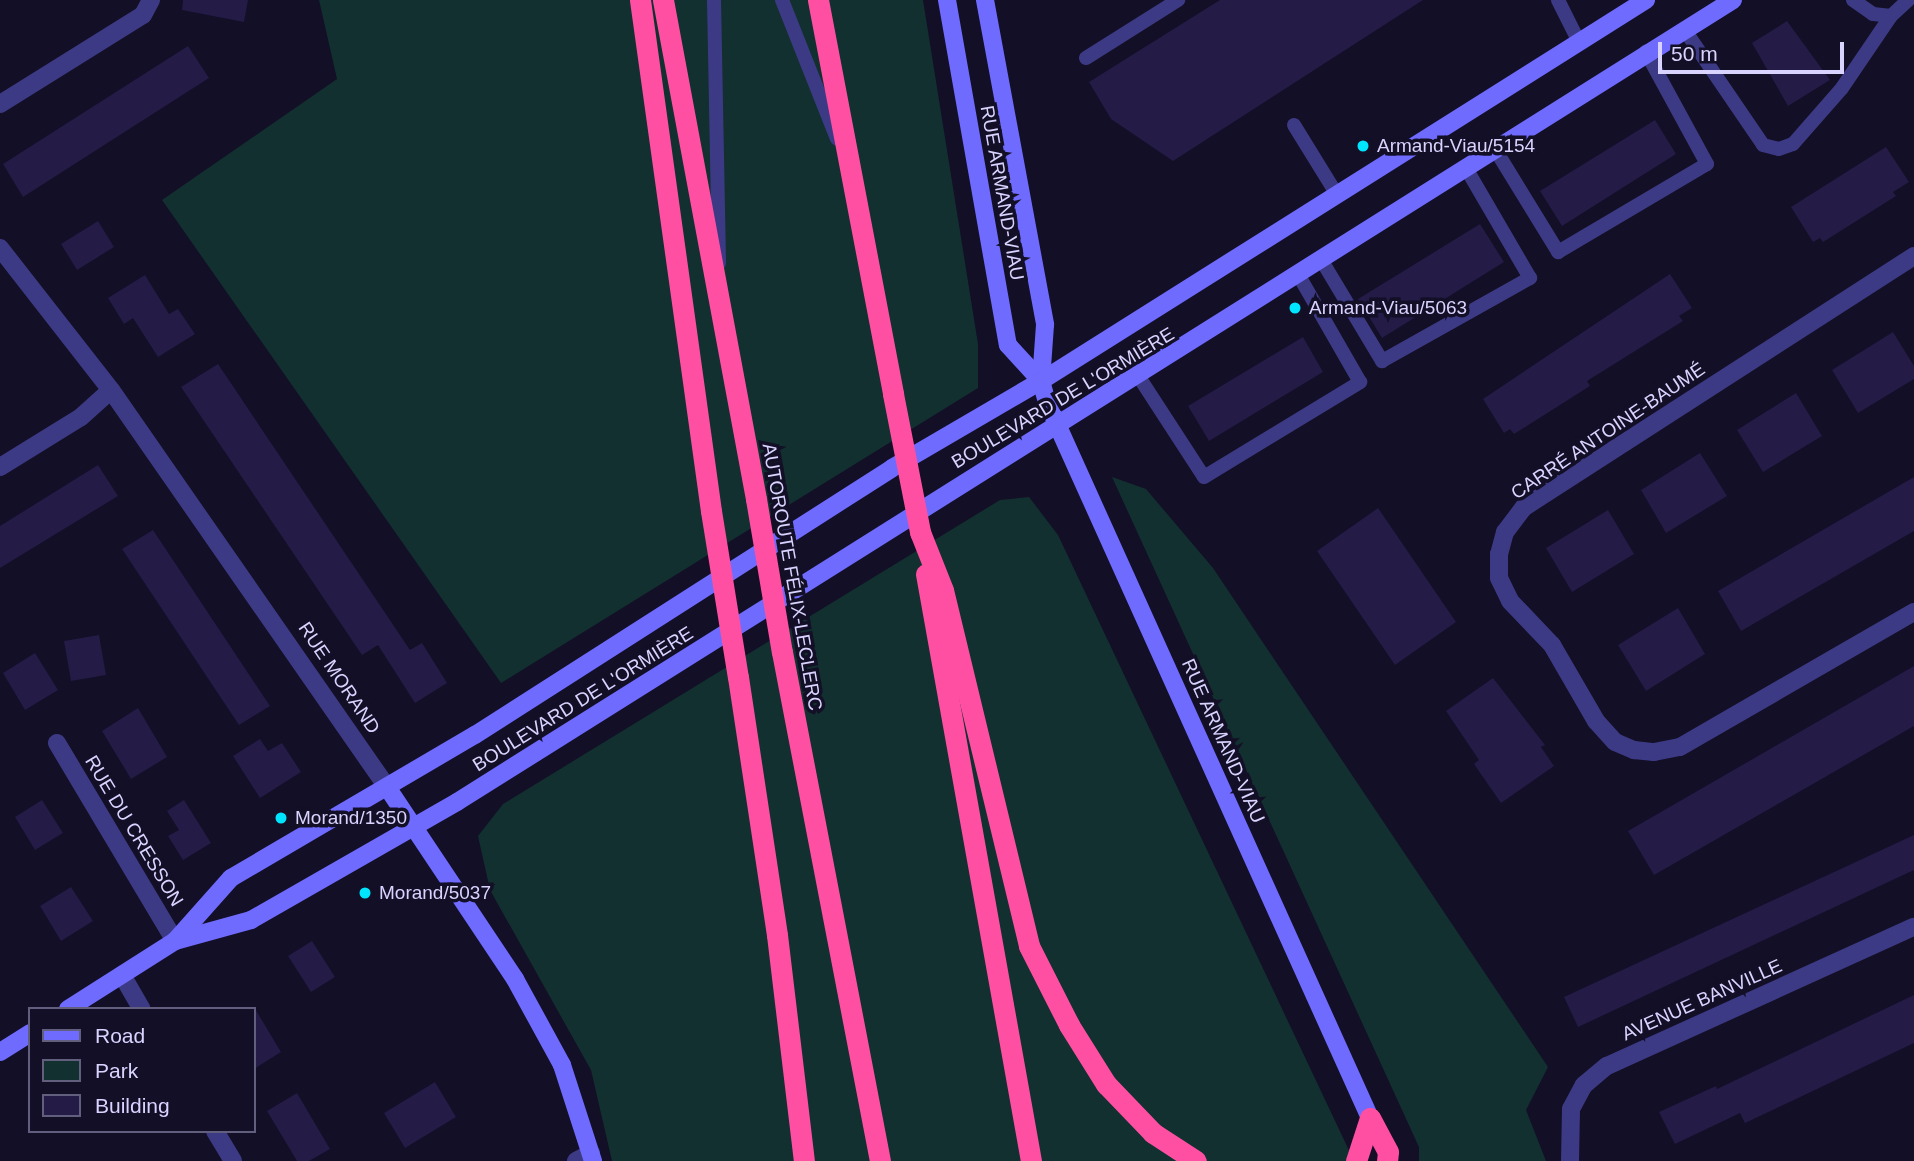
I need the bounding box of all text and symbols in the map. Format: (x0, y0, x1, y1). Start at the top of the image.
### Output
scale bar (1662, 28, 1848, 72)
text: 50 m (1671, 42, 1718, 65)
street label: RUE ARMAND-VIAU (975, 103, 1029, 283)
place label: Armand-Viau/5154 (1377, 135, 1535, 157)
marker: Armand-Viau/5154 (1355, 138, 1371, 154)
place label: Armand-Viau/5063 (1309, 297, 1467, 319)
marker: Armand-Viau/5063 (1287, 300, 1303, 316)
street label: BOULEVARD DE L'ORMIÈRE (948, 322, 1178, 474)
street label: CARRÉ ANTOINE-BAUMÉ (1506, 357, 1710, 505)
street label: AUTOROUTE FÉLIX-LECLERC (757, 442, 827, 712)
street label: RUE MORAND (293, 618, 385, 738)
street label: BOULEVARD DE L'ORMIÈRE (469, 622, 697, 776)
street label: RUE ARMAND-VIAU (1176, 655, 1270, 827)
street label: RUE DU CRESSON (80, 751, 188, 911)
place label: Morand/1350 (295, 807, 407, 829)
marker: Morand/1350 (273, 810, 289, 826)
place label: Morand/5037 (379, 882, 491, 904)
marker: Morand/5037 (357, 885, 373, 901)
street label: AVENUE BANVILLE (1618, 954, 1786, 1046)
legend (28, 1007, 256, 1133)
text: Road (95, 1024, 145, 1047)
text: Park (95, 1059, 138, 1082)
text: Building (95, 1094, 170, 1117)

